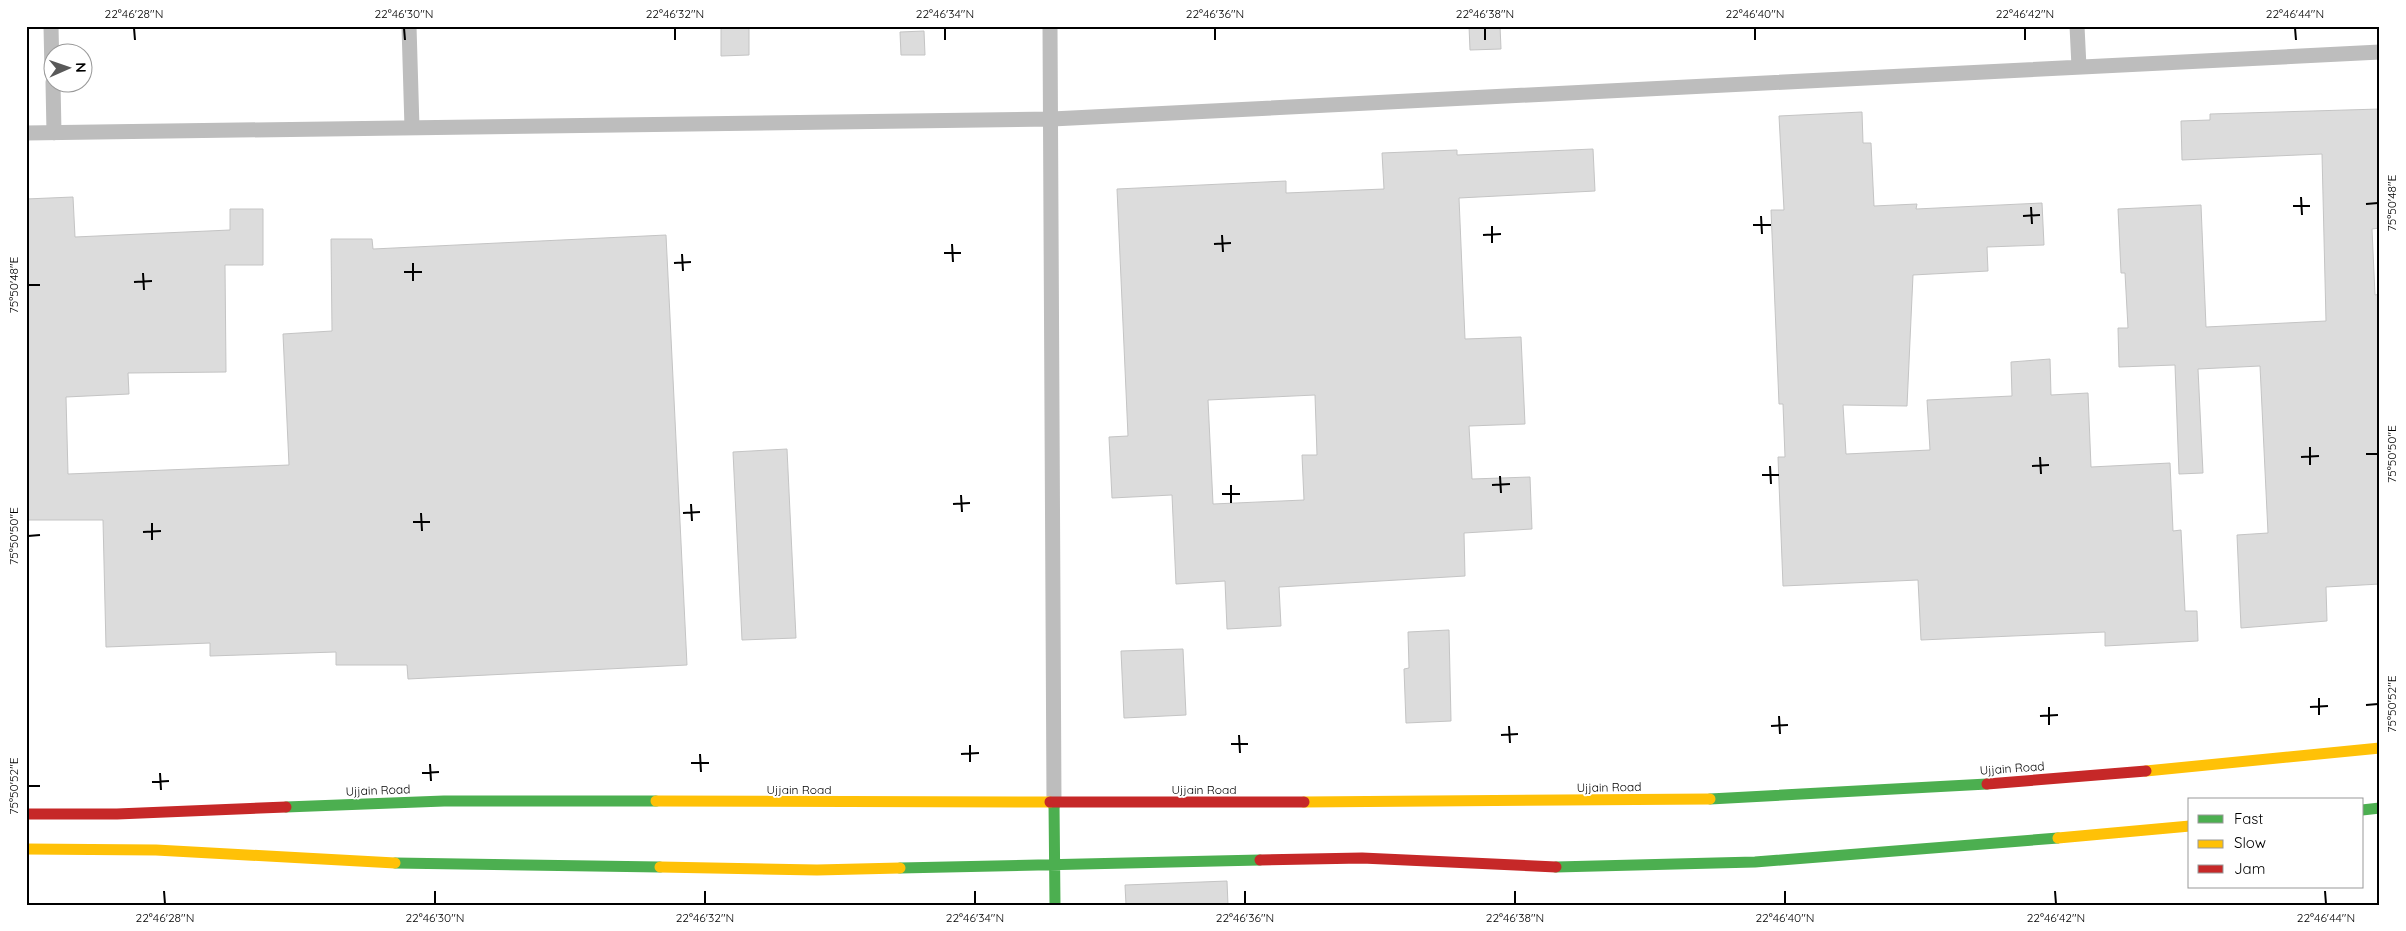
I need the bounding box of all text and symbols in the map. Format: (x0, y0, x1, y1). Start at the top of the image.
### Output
text: 22°46'28"N (105, 6, 163, 21)
text: 22°46'30"N (374, 6, 434, 21)
text: 22°46'32"N (646, 6, 704, 21)
text: 22°46'34"N (916, 6, 974, 21)
text: 22°46'36"N (1186, 6, 1244, 21)
text: 22°46'38"N (1456, 6, 1514, 21)
text: 22°46'40"N (1725, 6, 1785, 21)
text: 22°46'42"N (1996, 6, 2054, 21)
text: 22°46'44"N (2266, 6, 2324, 21)
north arrow (42, 42, 92, 92)
text: N (72, 62, 90, 73)
text: 75°50'48"E (2384, 174, 2399, 231)
text: 75°50'48"E (6, 256, 21, 313)
text: 75°50'50"E (2384, 425, 2399, 483)
text: 75°50'50"E (6, 507, 21, 565)
text: 75°50'52"E (2384, 675, 2399, 733)
text: 75°50'52"E (6, 757, 21, 815)
street label: Ujjain Road (1979, 758, 2045, 778)
street label: Ujjain Road (1576, 779, 1642, 795)
street label: Ujjain Road (345, 781, 411, 799)
street label: Ujjain Road (767, 782, 831, 797)
street label: Ujjain Road (1172, 782, 1236, 797)
legend (2188, 798, 2364, 888)
text: Fast (2234, 809, 2263, 828)
text: Slow (2234, 833, 2266, 852)
text: Jam (2234, 859, 2265, 878)
text: 22°46'28"N (136, 910, 194, 925)
text: 22°46'30"N (405, 910, 465, 925)
text: 22°46'32"N (676, 910, 734, 925)
text: 22°46'34"N (946, 910, 1004, 925)
text: 22°46'36"N (1216, 910, 1274, 925)
text: 22°46'38"N (1486, 910, 1544, 925)
text: 22°46'40"N (1755, 910, 1815, 925)
text: 22°46'42"N (2027, 910, 2085, 925)
text: 22°46'44"N (2297, 910, 2355, 925)

